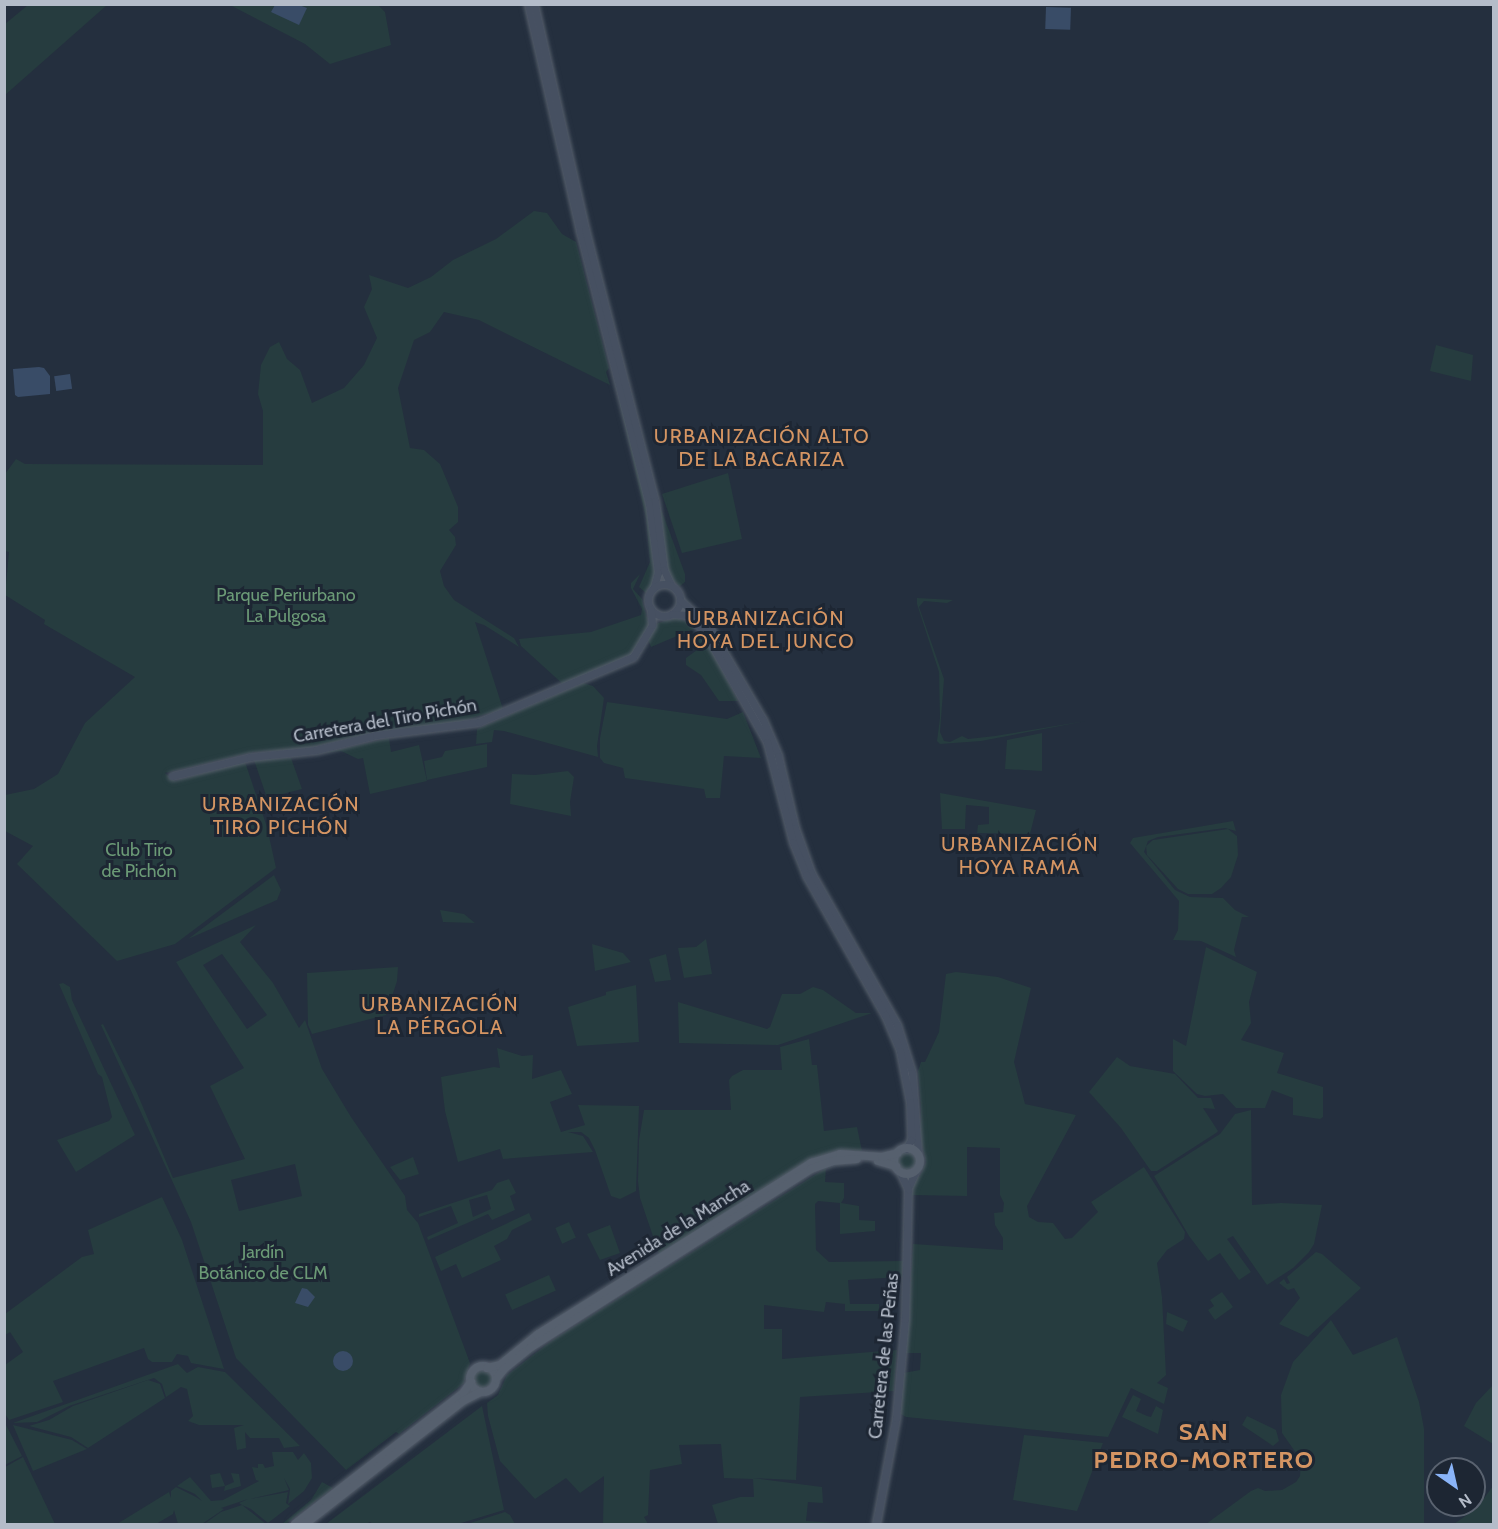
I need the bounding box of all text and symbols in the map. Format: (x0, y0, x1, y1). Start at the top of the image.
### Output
district label: URBANIZACIÓN ALTO DE LA BACARIZA (654, 425, 870, 472)
park label: Parque Periurbano La Pulgosa (216, 585, 356, 628)
district label: URBANIZACIÓN HOYA DEL JUNCO (677, 606, 855, 653)
street label: Carretera del Tiro Pichón (292, 694, 478, 748)
district label: URBANIZACIÓN TIRO PICHÓN (202, 792, 360, 839)
district label: URBANIZACIÓN HOYA RAMA (941, 832, 1099, 879)
park label: Club Tiro de Pichón (101, 840, 177, 882)
district label: URBANIZACIÓN LA PÉRGOLA (361, 993, 519, 1040)
street label: Avenida de la Mancha (602, 1175, 754, 1281)
park label: Jardín Botánico de CLM (198, 1242, 328, 1284)
street label: Carretera de las Peñas (865, 1272, 903, 1440)
district label: SAN PEDRO-MORTERO (1093, 1418, 1315, 1474)
north arrow (1426, 1457, 1486, 1517)
text: N (1455, 1490, 1475, 1512)

